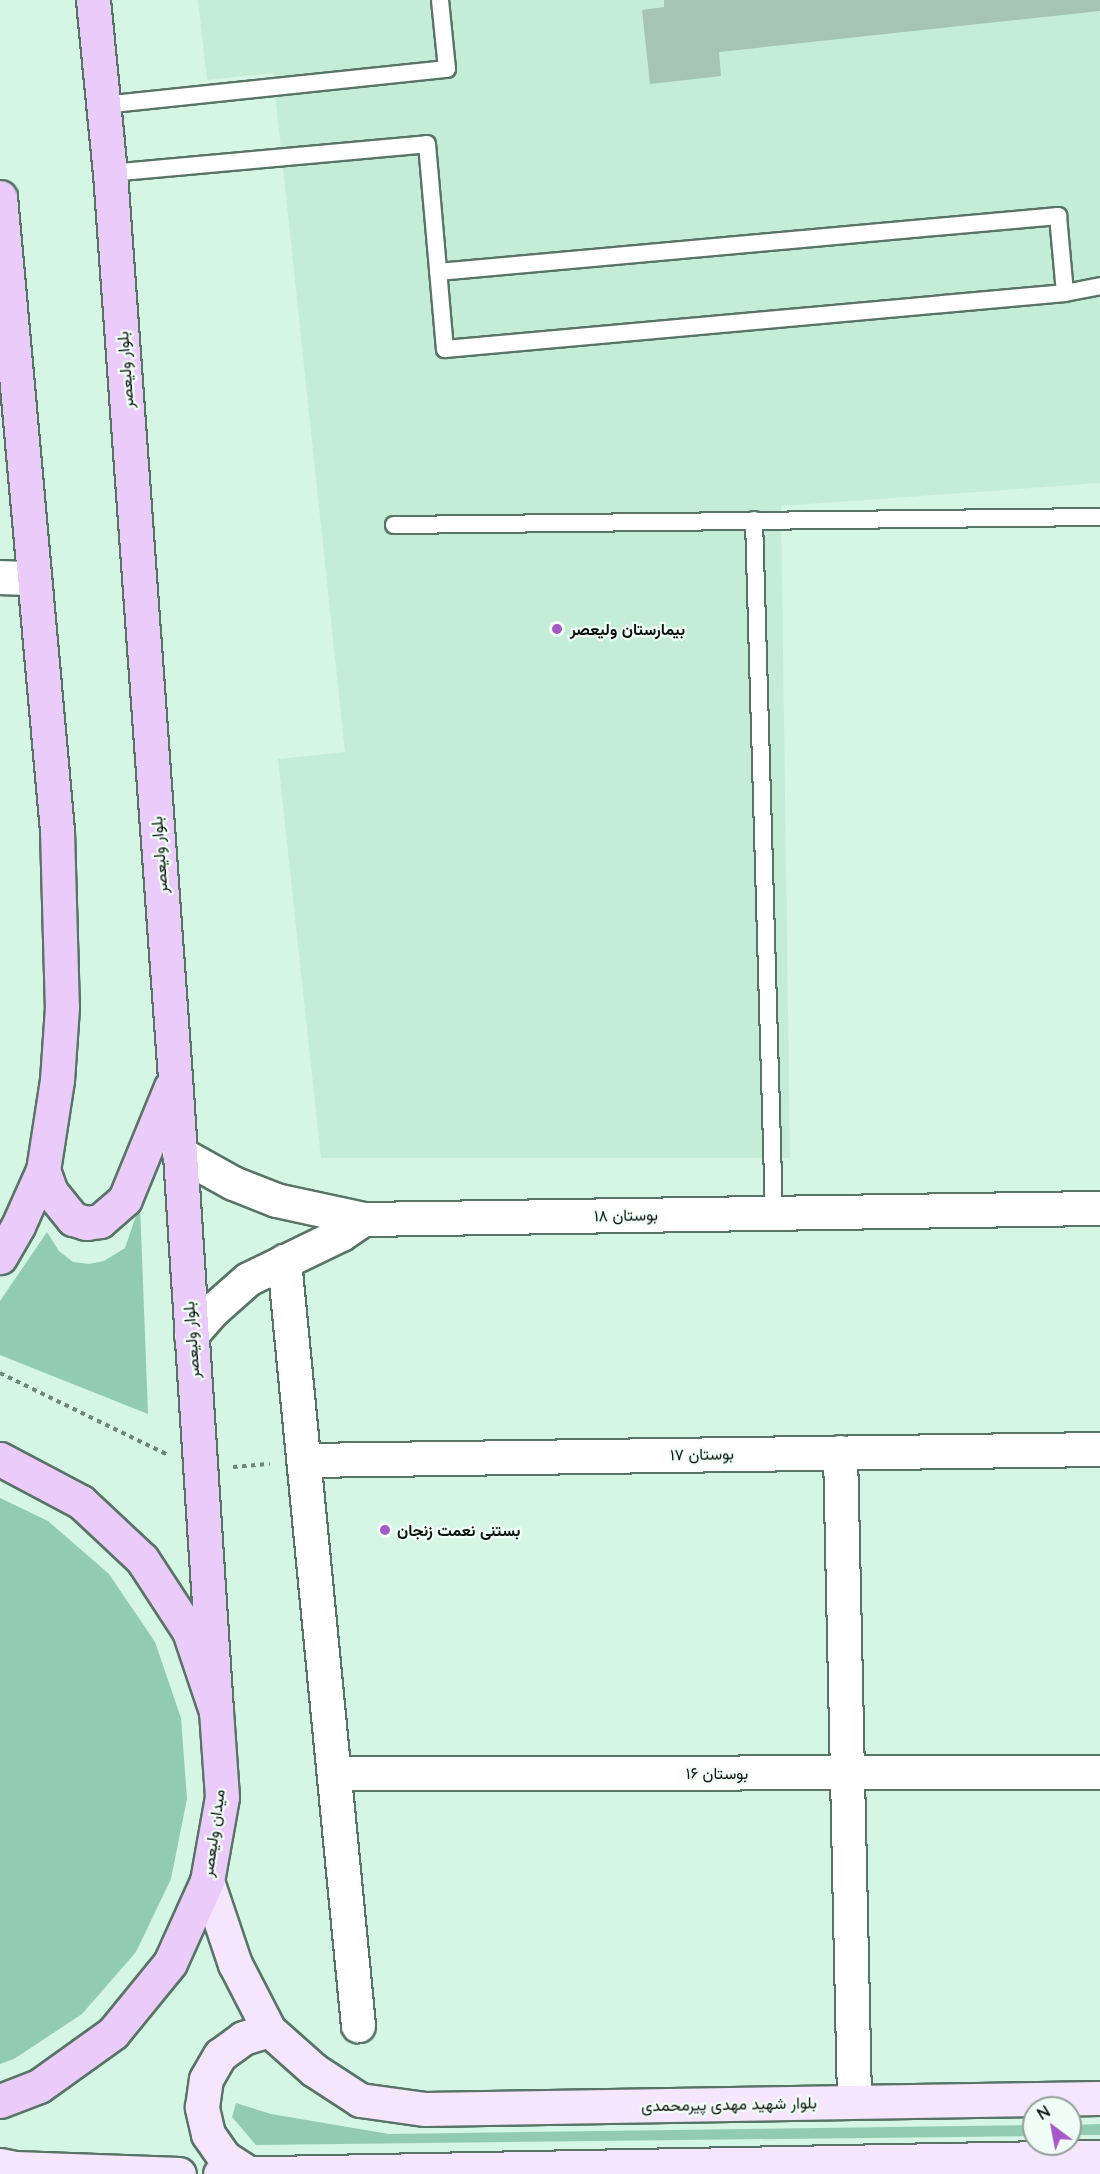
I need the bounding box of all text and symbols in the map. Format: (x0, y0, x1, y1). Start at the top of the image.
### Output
street label: بلوار ولیعصر (113, 331, 137, 409)
place label: بیمارستان ولیعصر (570, 619, 685, 639)
marker: بیمارستان ولیعصر (548, 620, 566, 638)
street label: بلوار ولیعصر (147, 816, 171, 894)
street label: بوستان ۱۸ (594, 1205, 658, 1225)
street label: بلوار ولیعصر (179, 1301, 203, 1379)
street label: بوستان ۱۷ (670, 1444, 734, 1464)
place label: بستنی نعمت زنجان (397, 1520, 520, 1540)
marker: بستنی نعمت زنجان (378, 1523, 392, 1537)
street label: بوستان ۱۶ (686, 1763, 748, 1783)
street label: میدان ولیعصر (197, 1788, 229, 1878)
street label: بلوار شهید مهدی پیرمحمدی (641, 2093, 817, 2115)
north arrow (1022, 2096, 1082, 2156)
text: N (1033, 2101, 1054, 2124)

